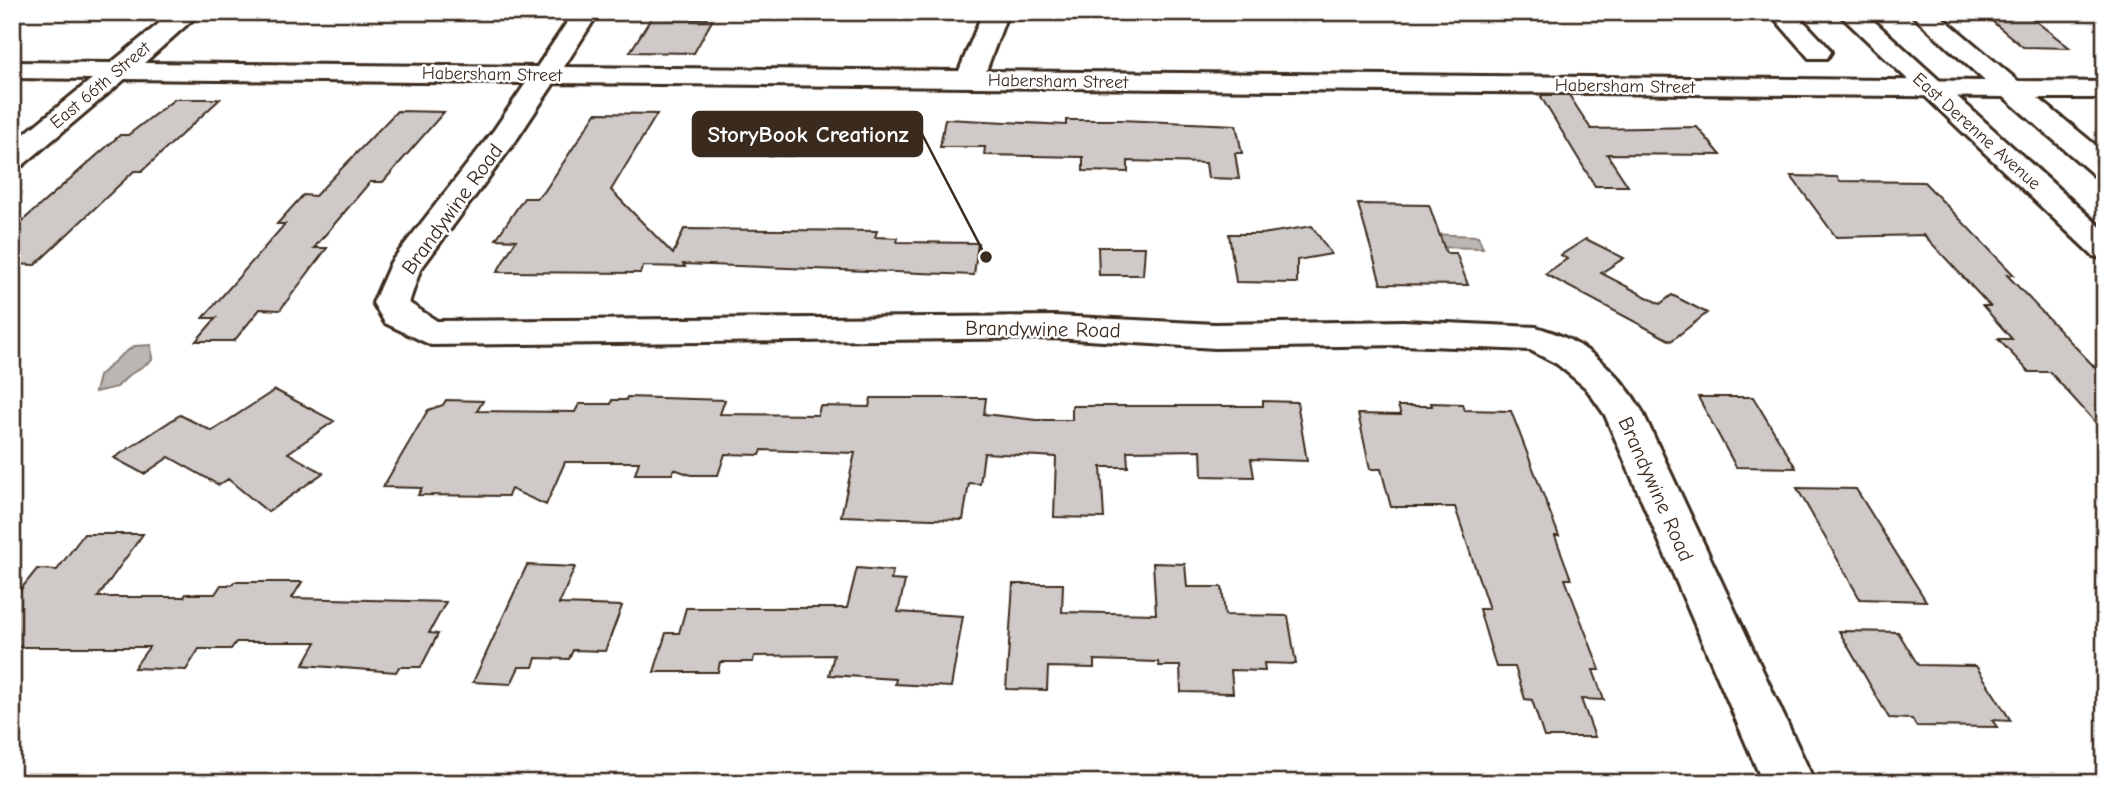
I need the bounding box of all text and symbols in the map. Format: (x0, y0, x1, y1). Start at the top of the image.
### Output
street label: East 66th Street (46, 37, 155, 133)
street label: Habersham Street (422, 63, 563, 86)
street label: East Derenne Avenue (1908, 68, 2045, 194)
street label: Habersham Street (988, 70, 1129, 93)
street label: Habersham Street (1555, 75, 1696, 98)
callout: StoryBook Creationz (693, 112, 922, 156)
text: StoryBook Creationz (707, 121, 909, 148)
street label: Brandywine Road (397, 139, 507, 279)
street label: Brandywine Road (965, 316, 1121, 342)
street label: Brandywine Road (1613, 413, 1699, 565)

